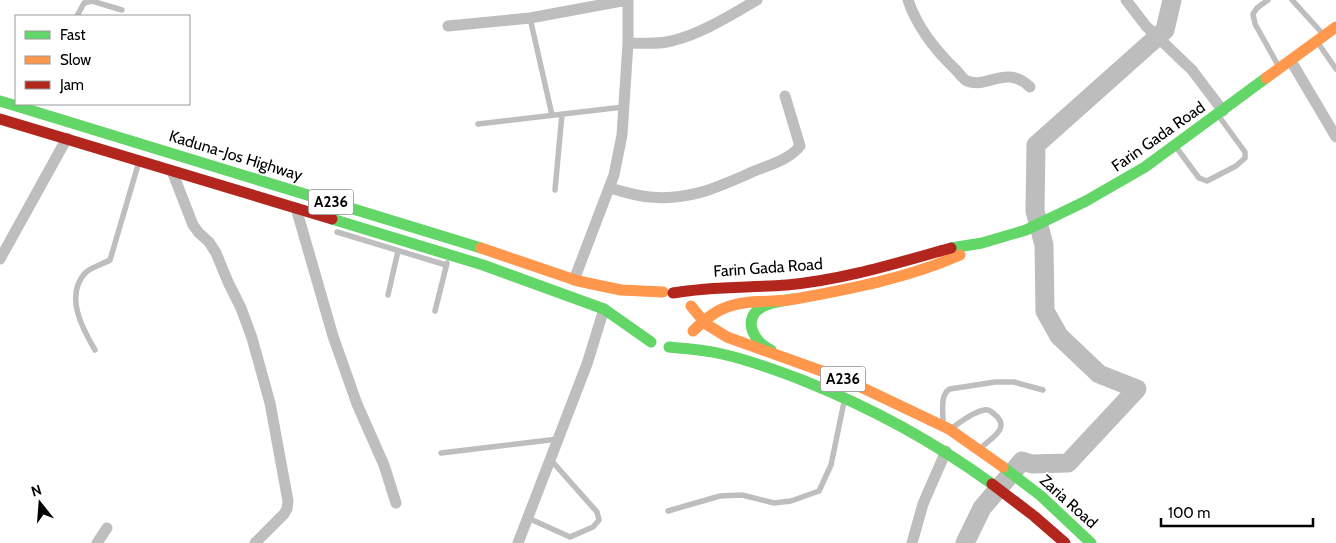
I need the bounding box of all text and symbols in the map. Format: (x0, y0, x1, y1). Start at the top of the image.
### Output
legend (15, 15, 190, 105)
text: Fast (60, 26, 85, 44)
text: Slow (60, 51, 91, 69)
text: Jam (59, 76, 84, 94)
street label: Farin Gada Road (1108, 97, 1209, 176)
street label: Kaduna-Jos Highway (167, 126, 305, 185)
road number: A236 (308, 190, 354, 214)
street label: Farin Gada Road (713, 254, 823, 281)
road number: A236 (820, 366, 866, 392)
street label: Zaria Road (1036, 471, 1101, 532)
north arrow (15, 478, 65, 528)
text: N (29, 481, 44, 501)
scale bar (1161, 496, 1314, 528)
text: 100 m (1168, 504, 1210, 522)

